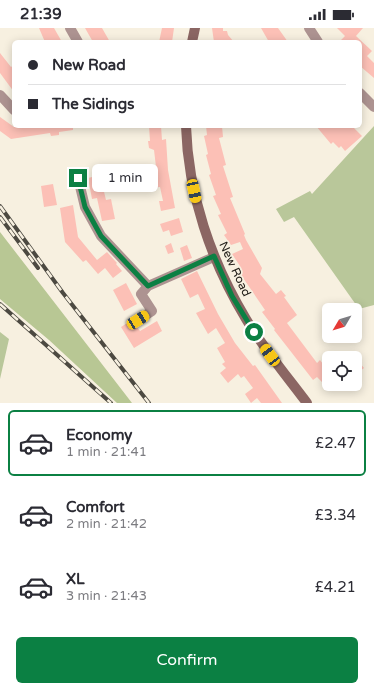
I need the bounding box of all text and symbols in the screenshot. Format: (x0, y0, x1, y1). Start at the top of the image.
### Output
text: 21:39 (20, 5, 62, 23)
text: New Road (52, 56, 126, 74)
text: The Sidings (52, 95, 134, 113)
callout: 1 min (92, 164, 158, 192)
route end (69, 169, 87, 187)
text: 1 min (108, 170, 142, 186)
car (186, 178, 202, 204)
street label: New Road (216, 239, 254, 299)
north arrow (322, 303, 362, 343)
map controls (322, 303, 362, 391)
car (125, 309, 151, 331)
route start (245, 323, 263, 341)
car (258, 342, 282, 368)
button: locate (322, 351, 362, 391)
icon: car (18, 425, 54, 461)
text: Economy (66, 426, 132, 444)
text: £2.47 (315, 434, 356, 452)
text: 1 min · 21:41 (66, 444, 147, 460)
icon: car (18, 497, 54, 533)
text: Comfort (66, 498, 125, 516)
text: £3.34 (315, 506, 356, 524)
text: 2 min · 21:42 (66, 516, 147, 532)
icon: car (18, 569, 54, 605)
text: XL (66, 570, 85, 588)
text: £4.21 (315, 578, 356, 596)
text: 3 min · 21:43 (66, 588, 147, 604)
button: Confirm (16, 637, 358, 683)

